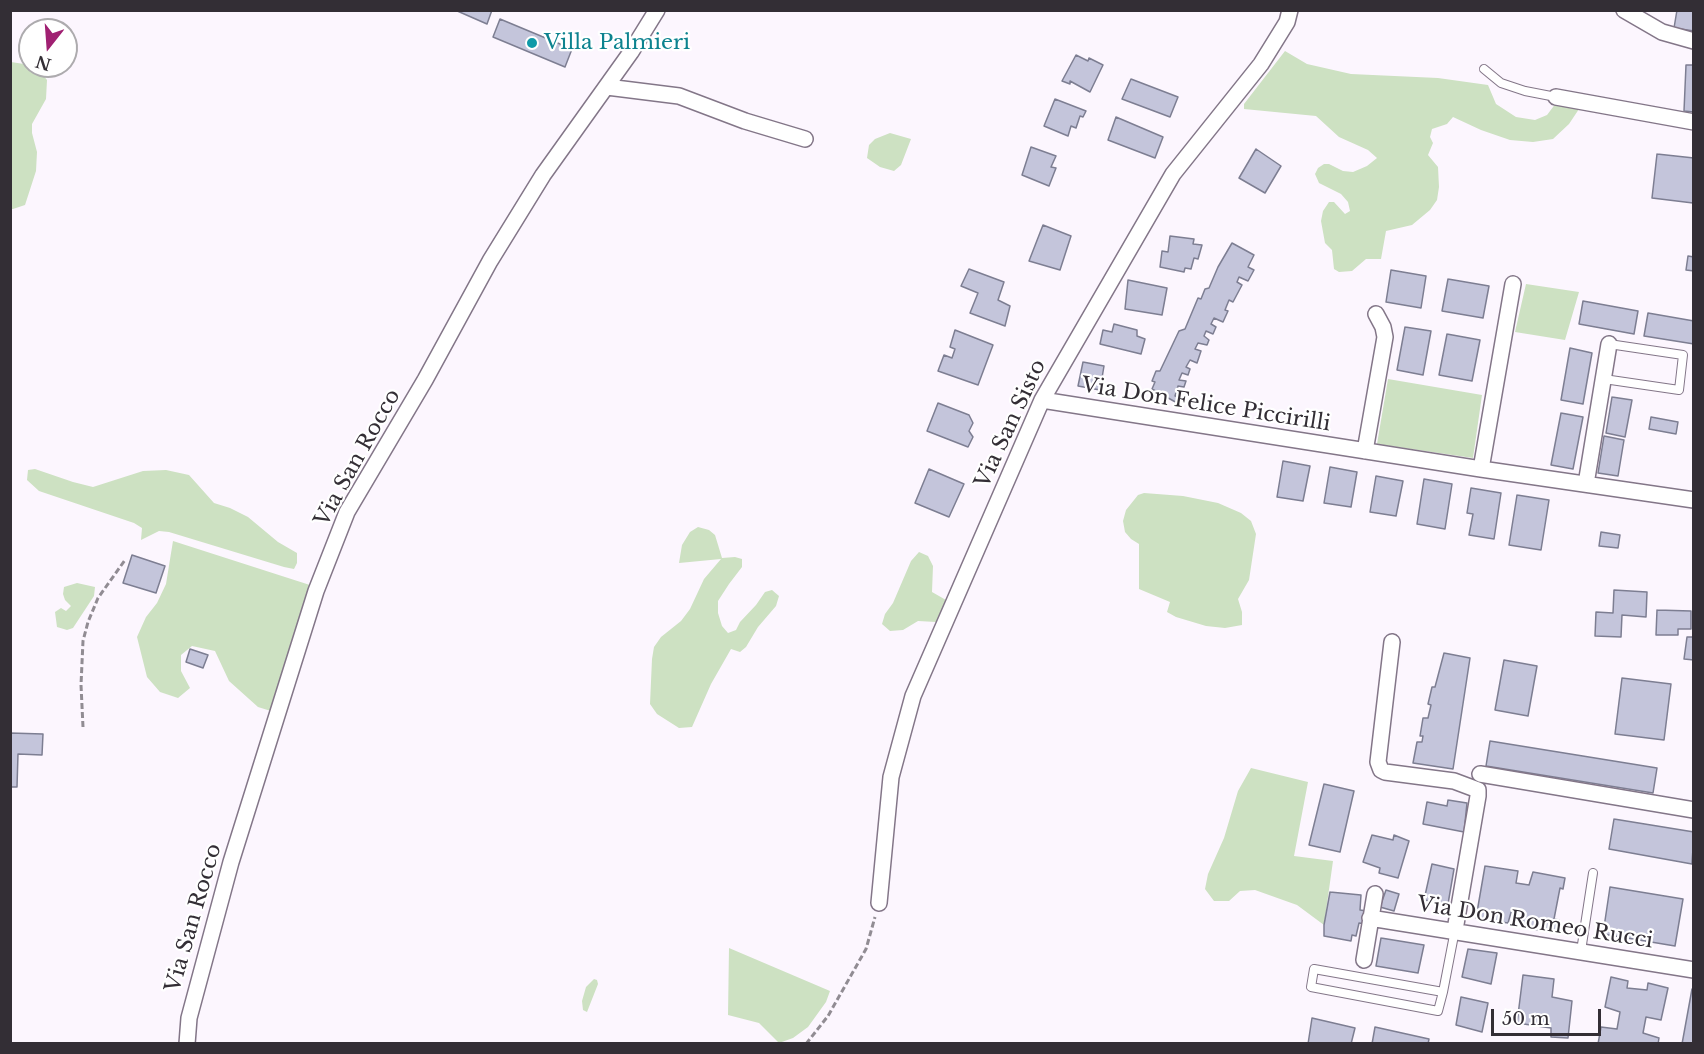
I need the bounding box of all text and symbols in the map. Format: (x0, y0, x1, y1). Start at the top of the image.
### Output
north arrow (18, 18, 78, 78)
place label: Villa Palmieri (544, 30, 690, 56)
marker: Villa Palmieri (525, 36, 539, 50)
text: N (33, 52, 53, 75)
street label: Via San Sisto (970, 356, 1052, 492)
street label: Via Don Felice Piccirilli (1080, 373, 1332, 437)
street label: Via San Rocco (310, 385, 406, 531)
street label: Via San Rocco (161, 841, 227, 995)
street label: Via Don Romeo Rucci (1415, 892, 1655, 954)
scale bar (1494, 997, 1604, 1035)
text: 50 m (1502, 1008, 1550, 1030)

